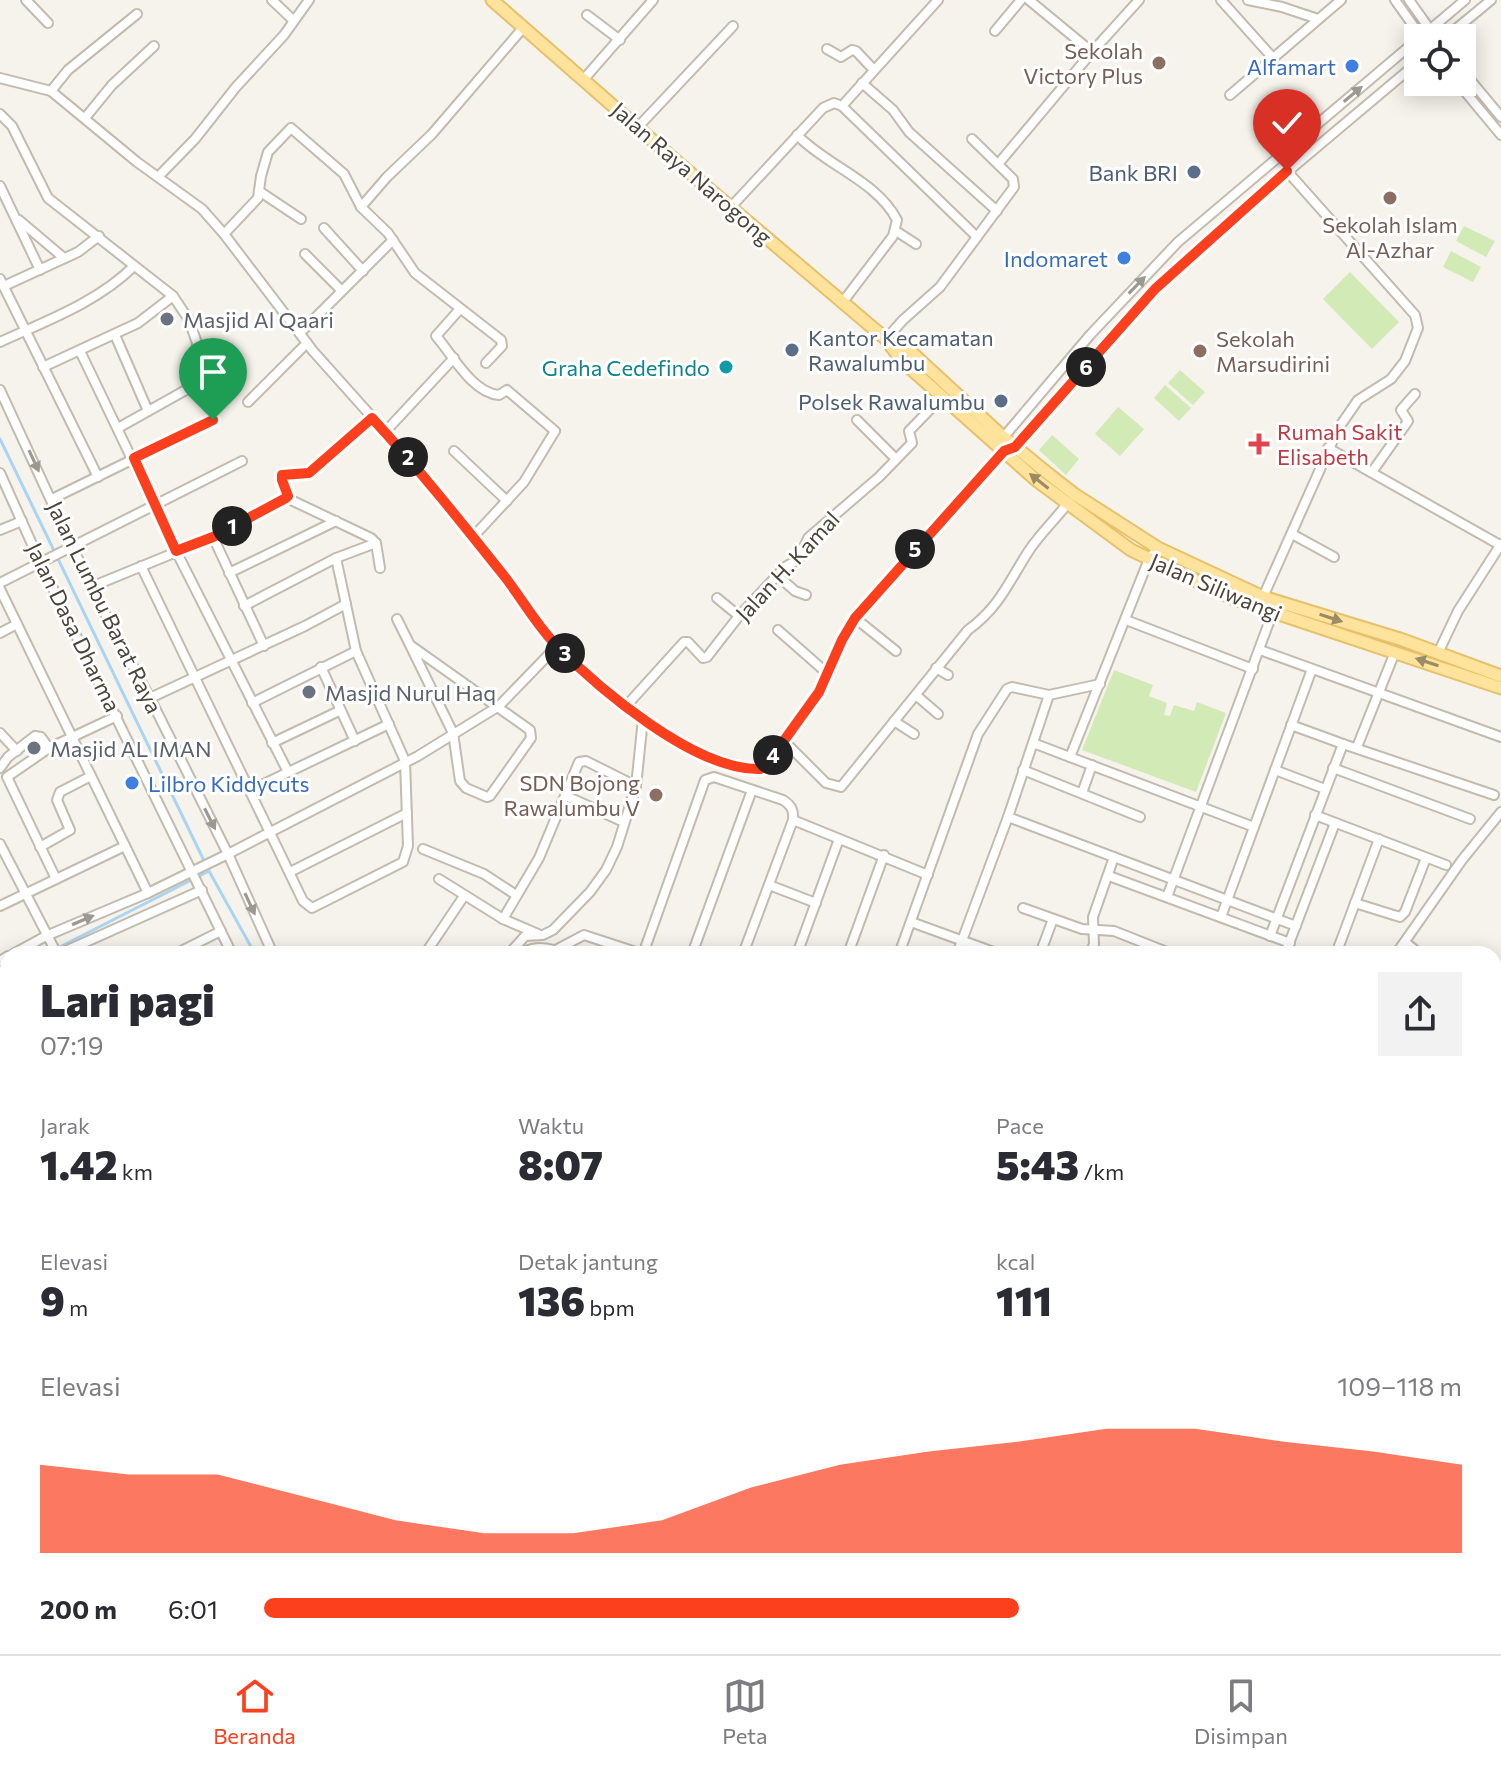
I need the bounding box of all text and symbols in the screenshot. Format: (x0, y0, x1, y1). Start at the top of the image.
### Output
map controls (1404, 24, 1476, 96)
button: locate (1404, 24, 1476, 96)
place label: Sekolah Victory Plus (1023, 37, 1143, 89)
place label: Alfamart (1247, 53, 1336, 80)
marker: Sekolah Victory Plus (1150, 54, 1168, 72)
marker: Alfamart (1343, 57, 1361, 75)
one-way arrow (1342, 86, 1362, 103)
pin (1253, 89, 1321, 171)
street label: Jalan Raya Narogong (606, 96, 778, 250)
icon: check (1265, 101, 1309, 145)
place label: Bank BRI (1088, 159, 1178, 186)
marker: Bank BRI (1185, 163, 1203, 181)
marker: Sekolah Islam Al-Azhar (1381, 189, 1399, 207)
place label: Sekolah Islam Al-Azhar (1322, 211, 1458, 263)
place label: Indomaret (1004, 245, 1108, 272)
marker: Indomaret (1115, 249, 1133, 267)
one-way arrow (1127, 276, 1146, 295)
place label: Masjid Al Qaari (183, 306, 334, 333)
marker: Masjid Al Qaari (158, 310, 176, 328)
place label: Kantor Kecamatan Rawalumbu (808, 324, 994, 376)
place label: Sekolah Marsudirini (1216, 325, 1330, 377)
pin (179, 338, 247, 420)
marker: Kantor Kecamatan Rawalumbu (783, 341, 801, 359)
marker: Sekolah Marsudirini (1191, 342, 1209, 360)
pin: 6 (1066, 347, 1106, 387)
icon: arrive (191, 350, 235, 394)
text: 6 (1079, 353, 1093, 380)
place label: Graha Cedefindo (542, 354, 710, 381)
marker: Graha Cedefindo (717, 358, 735, 376)
place label: Polsek Rawalumbu (798, 388, 985, 415)
marker: Polsek Rawalumbu (992, 392, 1010, 410)
place label: Rumah Sakit Elisabeth (1277, 418, 1402, 470)
marker: Rumah Sakit Elisabeth (1248, 433, 1270, 455)
pin: 2 (388, 437, 428, 477)
text: 2 (402, 443, 414, 470)
one-way arrow (27, 449, 41, 472)
one-way arrow (1029, 473, 1049, 490)
street label: Jalan Lumbu Barat Raya (42, 496, 168, 718)
street label: Jalan H. Kamal (729, 505, 845, 627)
pin: 1 (212, 506, 252, 546)
text: 1 (227, 512, 237, 539)
pin: 5 (895, 529, 935, 569)
text: 5 (909, 535, 921, 562)
street label: Jalan Dasa Dharma (21, 538, 127, 716)
street label: Jalan Siliwangi (1146, 547, 1286, 627)
one-way arrow (1319, 612, 1343, 624)
pin: 3 (545, 633, 585, 673)
text: 3 (559, 639, 571, 666)
one-way arrow (1415, 655, 1439, 667)
place label: Masjid Nurul Haq (325, 679, 496, 706)
marker: Masjid Nurul Haq (300, 683, 318, 701)
place label: Masjid AL IMAN (50, 735, 212, 762)
pin: 4 (753, 735, 793, 775)
marker: Masjid AL IMAN (25, 739, 43, 757)
text: 4 (766, 741, 780, 768)
place label: SDN Bojong Rawalumbu V (503, 769, 640, 821)
place label: Lilbro Kiddycuts (148, 770, 310, 797)
marker: Lilbro Kiddycuts (123, 774, 141, 792)
marker: SDN Bojong Rawalumbu V (647, 786, 665, 804)
one-way arrow (203, 808, 217, 831)
one-way arrow (243, 893, 257, 916)
one-way arrow (71, 914, 95, 927)
text: Lari pagi (40, 972, 215, 1026)
button: share (1378, 972, 1462, 1056)
text: 07:19 (40, 1029, 104, 1060)
text: Jarak (40, 1112, 90, 1139)
text: Waktu (518, 1112, 584, 1139)
text: Pace (996, 1112, 1044, 1139)
text: 1.42 (40, 1139, 118, 1188)
text: 8:07 (518, 1139, 603, 1188)
text: 5:43 (996, 1139, 1079, 1188)
text: km (118, 1158, 153, 1185)
text: /km (1079, 1158, 1124, 1185)
text: Elevasi (40, 1248, 108, 1275)
text: Detak jantung (518, 1248, 658, 1275)
text: kcal (996, 1248, 1035, 1275)
text: 9 (40, 1275, 65, 1324)
text: 136 (518, 1275, 585, 1324)
text: 111 (996, 1275, 1052, 1324)
text: m (65, 1294, 88, 1321)
text: bpm (585, 1294, 635, 1321)
text: Elevasi (40, 1370, 121, 1401)
text: 109–118 m (1337, 1370, 1462, 1401)
text: 200 m (40, 1593, 117, 1624)
text: 6:01 (168, 1593, 218, 1624)
tab: Beranda (213, 1674, 296, 1749)
tab: Peta (722, 1674, 768, 1749)
tab: Disimpan (1194, 1674, 1288, 1749)

